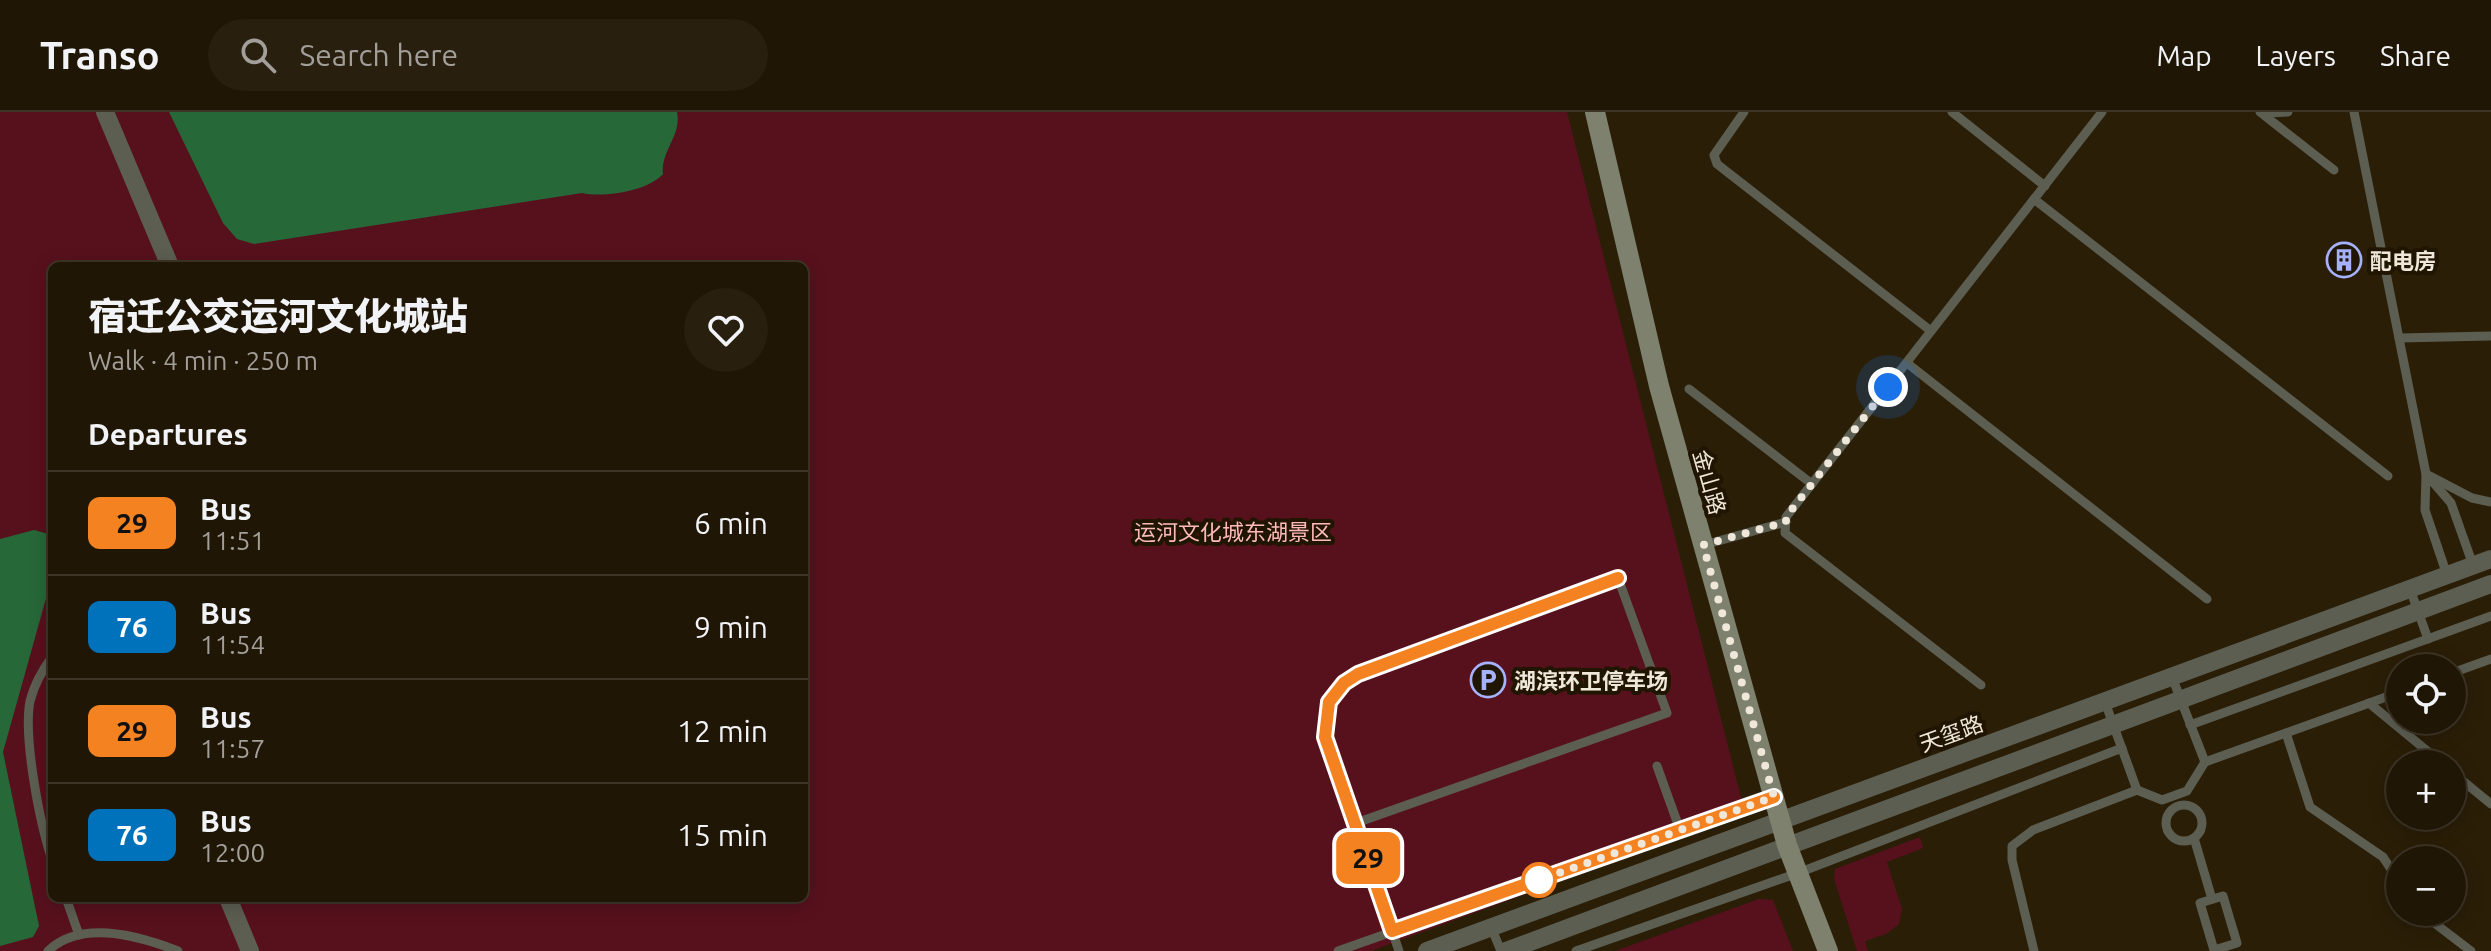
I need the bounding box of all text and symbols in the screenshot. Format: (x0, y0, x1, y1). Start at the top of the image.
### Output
search box (208, 19, 768, 91)
icon: search (236, 33, 280, 77)
text: Transo (40, 34, 160, 76)
text: Search here (300, 38, 458, 72)
text: Map (2156, 40, 2212, 71)
text: Layers (2256, 40, 2336, 71)
text: Share (2380, 40, 2451, 71)
building icon: 配电房 (2325, 241, 2363, 279)
place label: 配电房 (2370, 248, 2436, 273)
button: heart (684, 288, 768, 372)
text: 宿迁公交运河文化城站 (88, 295, 468, 337)
text: Walk · 4 min · 250 m (88, 346, 318, 375)
your location (1868, 367, 1908, 407)
text: Departures (88, 417, 248, 451)
street label: 金山路 (1689, 447, 1731, 517)
text: Bus (200, 492, 252, 526)
text: 6 min (694, 506, 768, 540)
text: 29 (116, 507, 148, 538)
park label: 运河文化城东湖景区 (1134, 519, 1332, 544)
text: 11:51 (200, 526, 265, 555)
text: Bus (200, 596, 252, 630)
text: 9 min (694, 610, 768, 644)
text: 76 (116, 611, 148, 642)
text: 11:54 (200, 630, 265, 659)
map controls (2386, 654, 2466, 926)
button: locate (2386, 654, 2466, 734)
parking icon: 湖滨环卫停车场 (1469, 661, 1507, 699)
place label: 湖滨环卫停车场 (1514, 668, 1668, 693)
text: Bus (200, 700, 252, 734)
street label: 天玺路 (1916, 710, 1986, 756)
text: 12 min (677, 714, 768, 748)
text: 29 (116, 715, 148, 746)
text: 11:57 (200, 734, 265, 763)
button: + (2386, 750, 2466, 830)
text: Bus (200, 804, 252, 838)
text: 15 min (677, 818, 768, 852)
text: 76 (116, 819, 148, 850)
line badge: 29 (1332, 832, 1404, 884)
text: 12:00 (200, 838, 265, 867)
text: 29 (1352, 842, 1384, 873)
button: − (2386, 846, 2466, 926)
unlabelled marker (1522, 863, 1556, 897)

